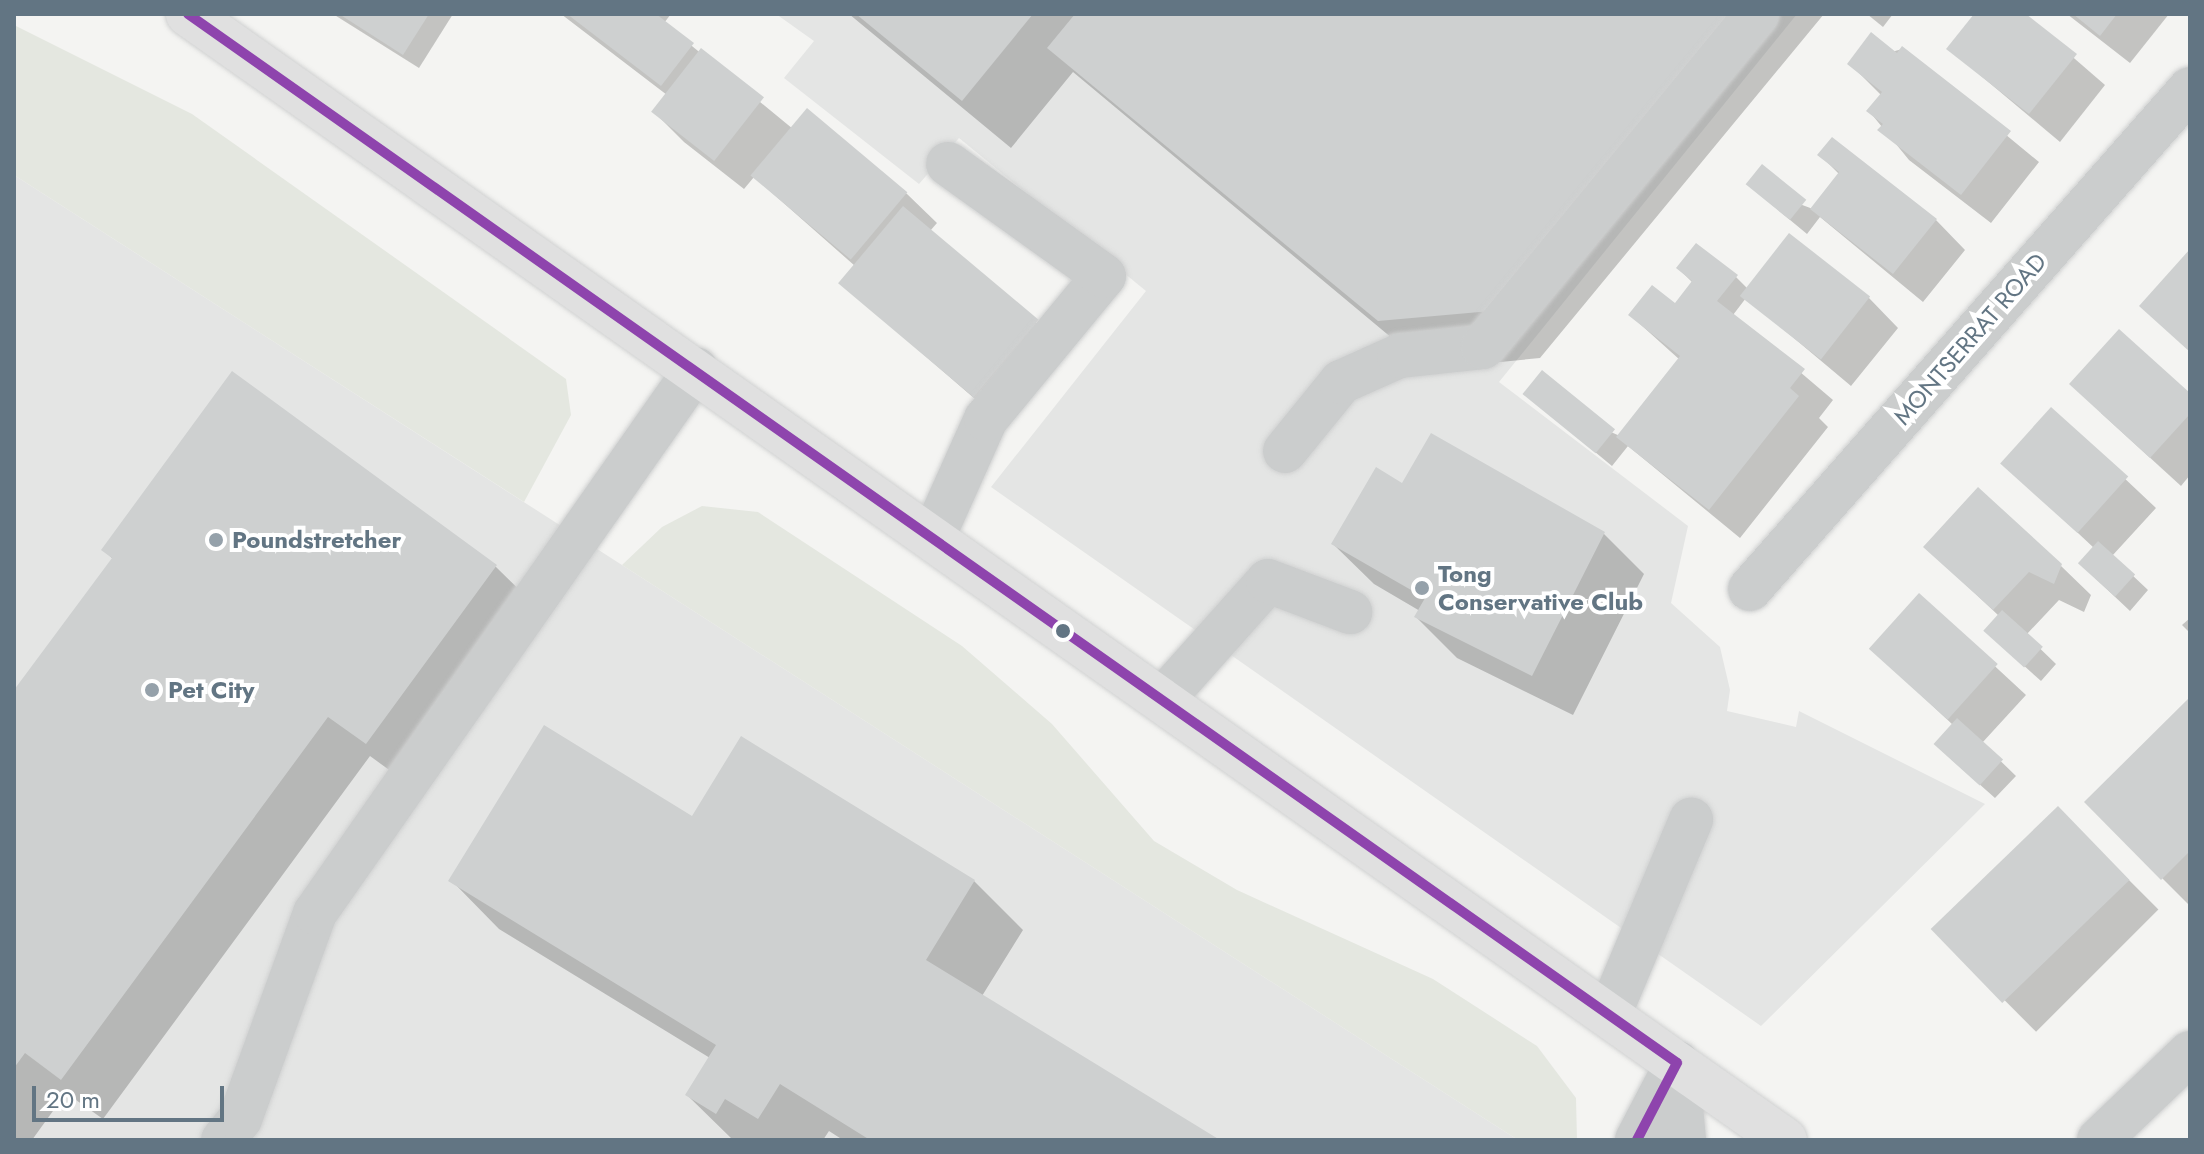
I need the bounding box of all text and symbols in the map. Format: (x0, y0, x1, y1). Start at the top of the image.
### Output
street label: MONTSERRAT ROAD (1888, 247, 2052, 431)
place label: Poundstretcher (232, 526, 401, 554)
marker: Poundstretcher (207, 531, 225, 549)
place label: Tong Conservative Club (1438, 560, 1643, 616)
marker: Tong Conservative Club (1413, 579, 1431, 597)
unlabelled marker (1055, 623, 1071, 639)
place label: Pet City (168, 676, 254, 704)
marker: Pet City (143, 681, 161, 699)
scale bar (36, 1070, 228, 1120)
text: 20 m (46, 1082, 100, 1117)

